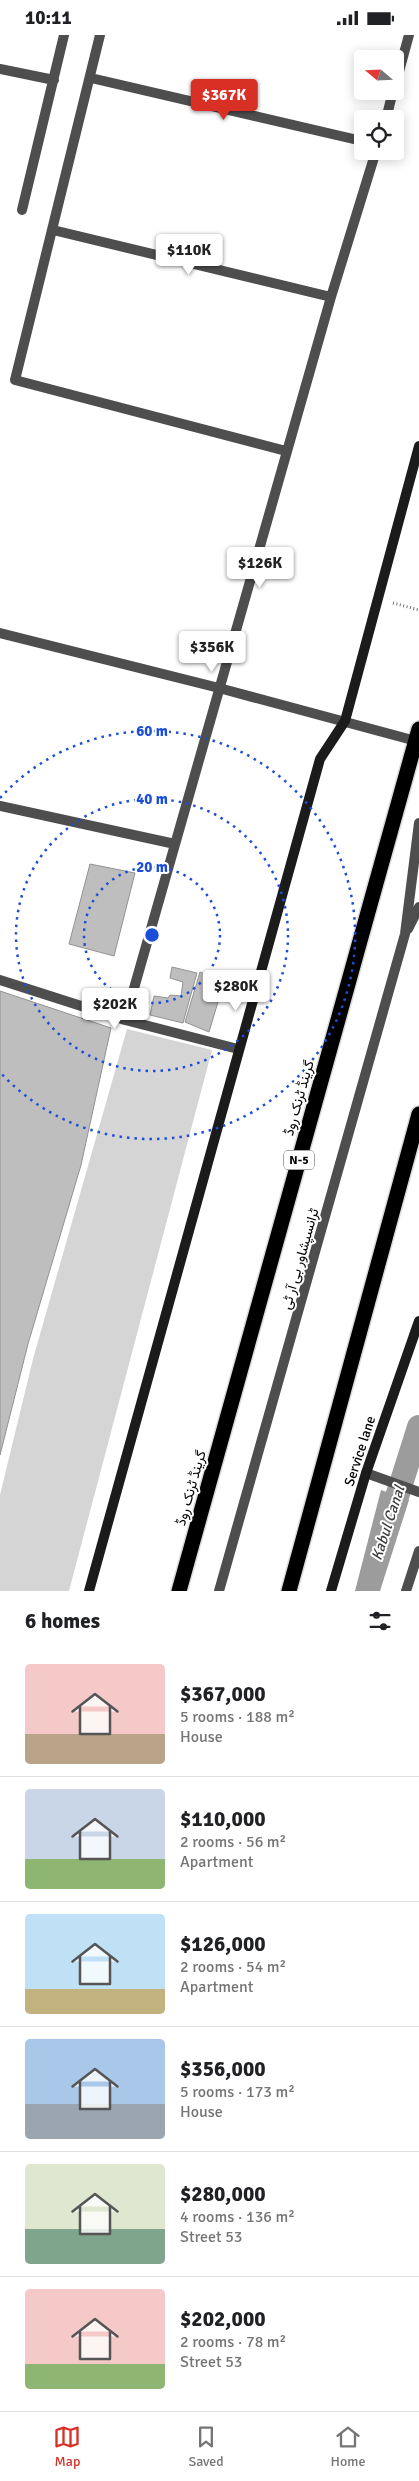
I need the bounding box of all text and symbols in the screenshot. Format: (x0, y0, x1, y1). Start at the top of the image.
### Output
text: 10:11 (25, 6, 72, 30)
north arrow (354, 50, 404, 100)
map controls (354, 50, 404, 160)
pin: $367K (189, 79, 259, 121)
text: $367K (202, 85, 246, 105)
button: locate (354, 110, 404, 160)
pin: $110K (154, 233, 224, 276)
text: $110K (167, 240, 211, 260)
pin: $126K (225, 547, 295, 589)
text: $126K (238, 553, 282, 573)
pin: $356K (177, 631, 247, 673)
text: $356K (190, 637, 234, 657)
text: 60 m (136, 722, 168, 740)
text: 40 m (136, 790, 168, 808)
text: 20 m (136, 858, 168, 876)
centre of rings (143, 926, 161, 944)
pin: $280K (201, 969, 271, 1012)
text: $280K (214, 976, 258, 996)
pin: $202K (80, 987, 150, 1030)
text: $202K (93, 994, 137, 1014)
street label: گرینڈ ٹرنک روڈ (280, 1058, 318, 1138)
road number: N-5 (284, 1151, 314, 1169)
street label: ٹرانسپشاور بی آر ٹی (277, 1207, 323, 1312)
street label: Service lane (341, 1414, 379, 1488)
street label: گرینڈ ٹرنک روڈ (172, 1448, 210, 1528)
water label: Kabul Canal (368, 1482, 409, 1562)
icon: filters (366, 1607, 394, 1635)
text: 6 homes (25, 1608, 100, 1634)
text: $367,000 (180, 1681, 266, 1707)
icon: home (65, 1684, 125, 1744)
text: 5 rooms · 188 m² (180, 1707, 295, 1727)
text: House (180, 1727, 223, 1747)
text: $110,000 (180, 1806, 266, 1832)
icon: home (65, 1809, 125, 1869)
text: 2 rooms · 56 m² (180, 1832, 286, 1852)
text: Apartment (180, 1852, 253, 1872)
text: $126,000 (180, 1931, 266, 1957)
icon: home (65, 1934, 125, 1994)
text: 2 rooms · 54 m² (180, 1957, 286, 1977)
text: Apartment (180, 1977, 253, 1997)
text: $356,000 (180, 2056, 266, 2082)
icon: home (65, 2059, 125, 2119)
text: 5 rooms · 173 m² (180, 2082, 295, 2102)
text: House (180, 2102, 223, 2122)
text: $280,000 (180, 2181, 266, 2207)
icon: home (65, 2184, 125, 2244)
text: 4 rooms · 136 m² (180, 2207, 295, 2227)
text: Street 53 (180, 2227, 243, 2247)
text: $202,000 (180, 2306, 266, 2332)
icon: home (65, 2309, 125, 2369)
text: 2 rooms · 78 m² (180, 2332, 286, 2352)
text: Street 53 (180, 2352, 243, 2372)
tab: Map (53, 2423, 81, 2470)
tab: Saved (188, 2423, 224, 2470)
tab: Home (331, 2423, 366, 2470)

